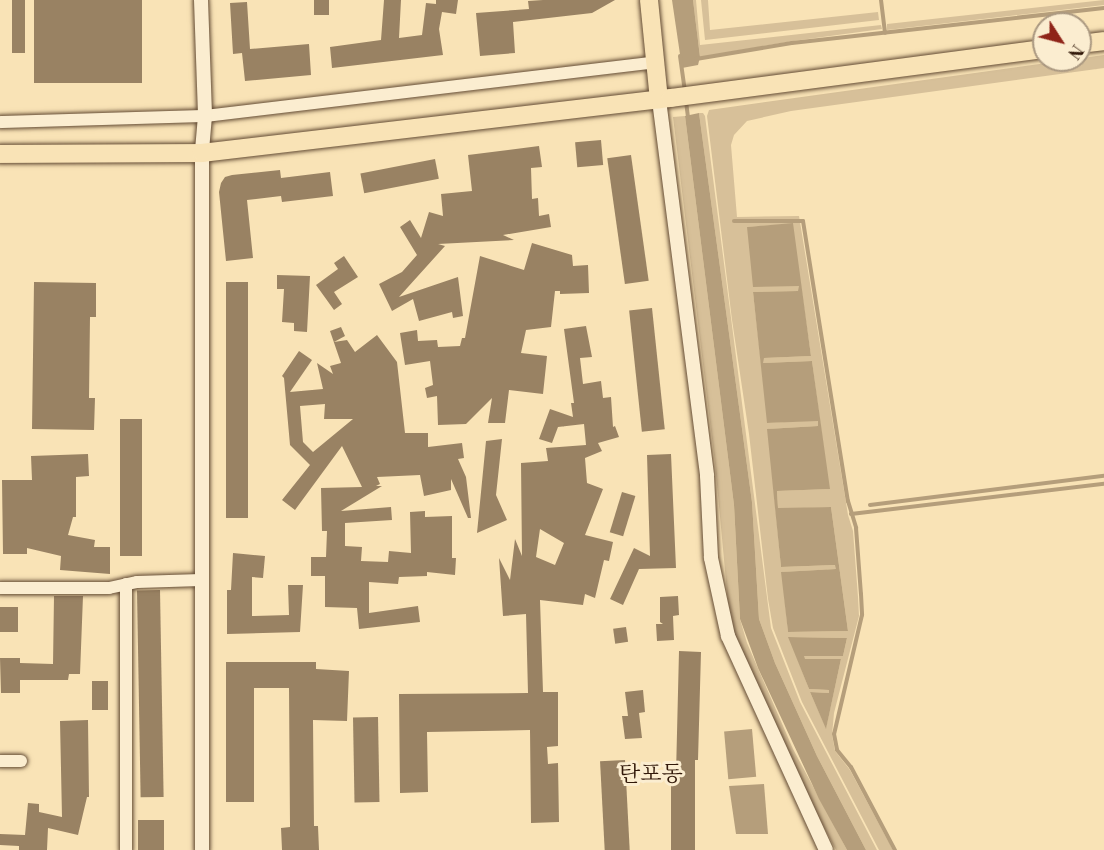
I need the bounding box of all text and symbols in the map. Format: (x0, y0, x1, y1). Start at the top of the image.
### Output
north arrow (1032, 12, 1092, 72)
text: N (1063, 40, 1087, 62)
district label: 탄포동 (619, 762, 683, 788)

